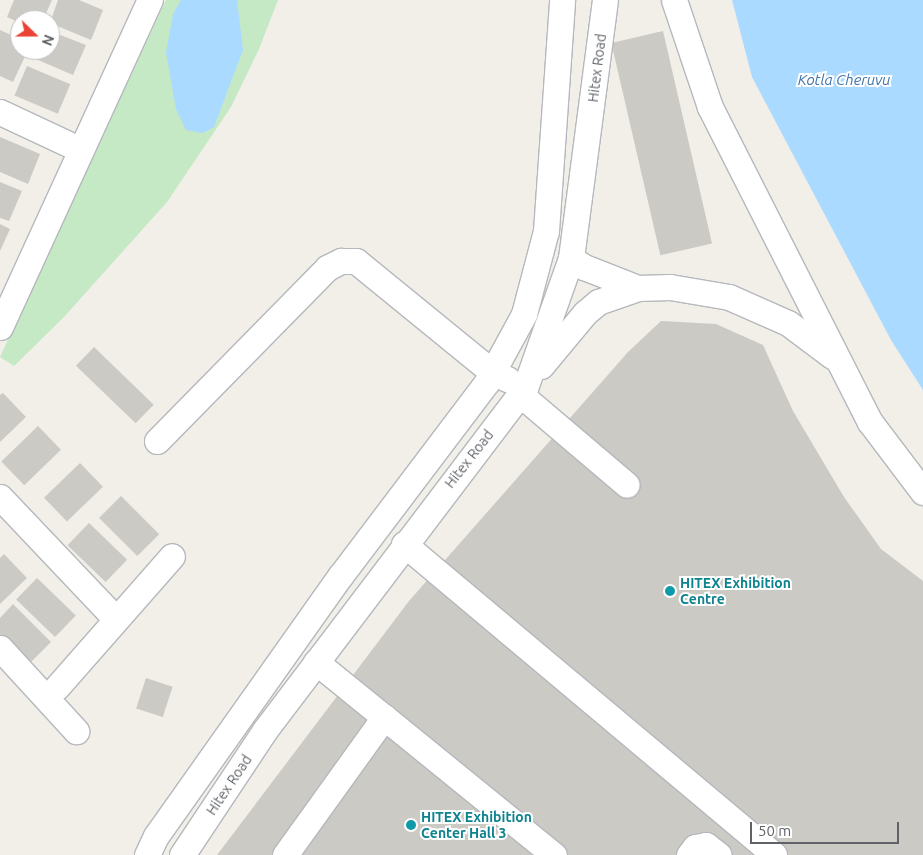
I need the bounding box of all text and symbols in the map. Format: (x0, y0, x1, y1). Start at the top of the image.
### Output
north arrow (10, 10, 60, 60)
text: N (39, 32, 57, 48)
street label: Hitex Road (584, 33, 610, 103)
water label: Kotla Cheruvu (798, 71, 890, 89)
street label: Hitex Road (441, 427, 497, 491)
place label: HITEX Exhibition Centre (680, 575, 791, 608)
marker: HITEX Exhibition Centre (664, 585, 676, 597)
street label: Hitex Road (203, 752, 255, 818)
place label: HITEX Exhibition Center Hall 3 (421, 809, 532, 842)
scale bar (753, 812, 902, 844)
marker: HITEX Exhibition Center Hall 3 (405, 819, 417, 831)
text: 50 m (758, 822, 791, 839)

